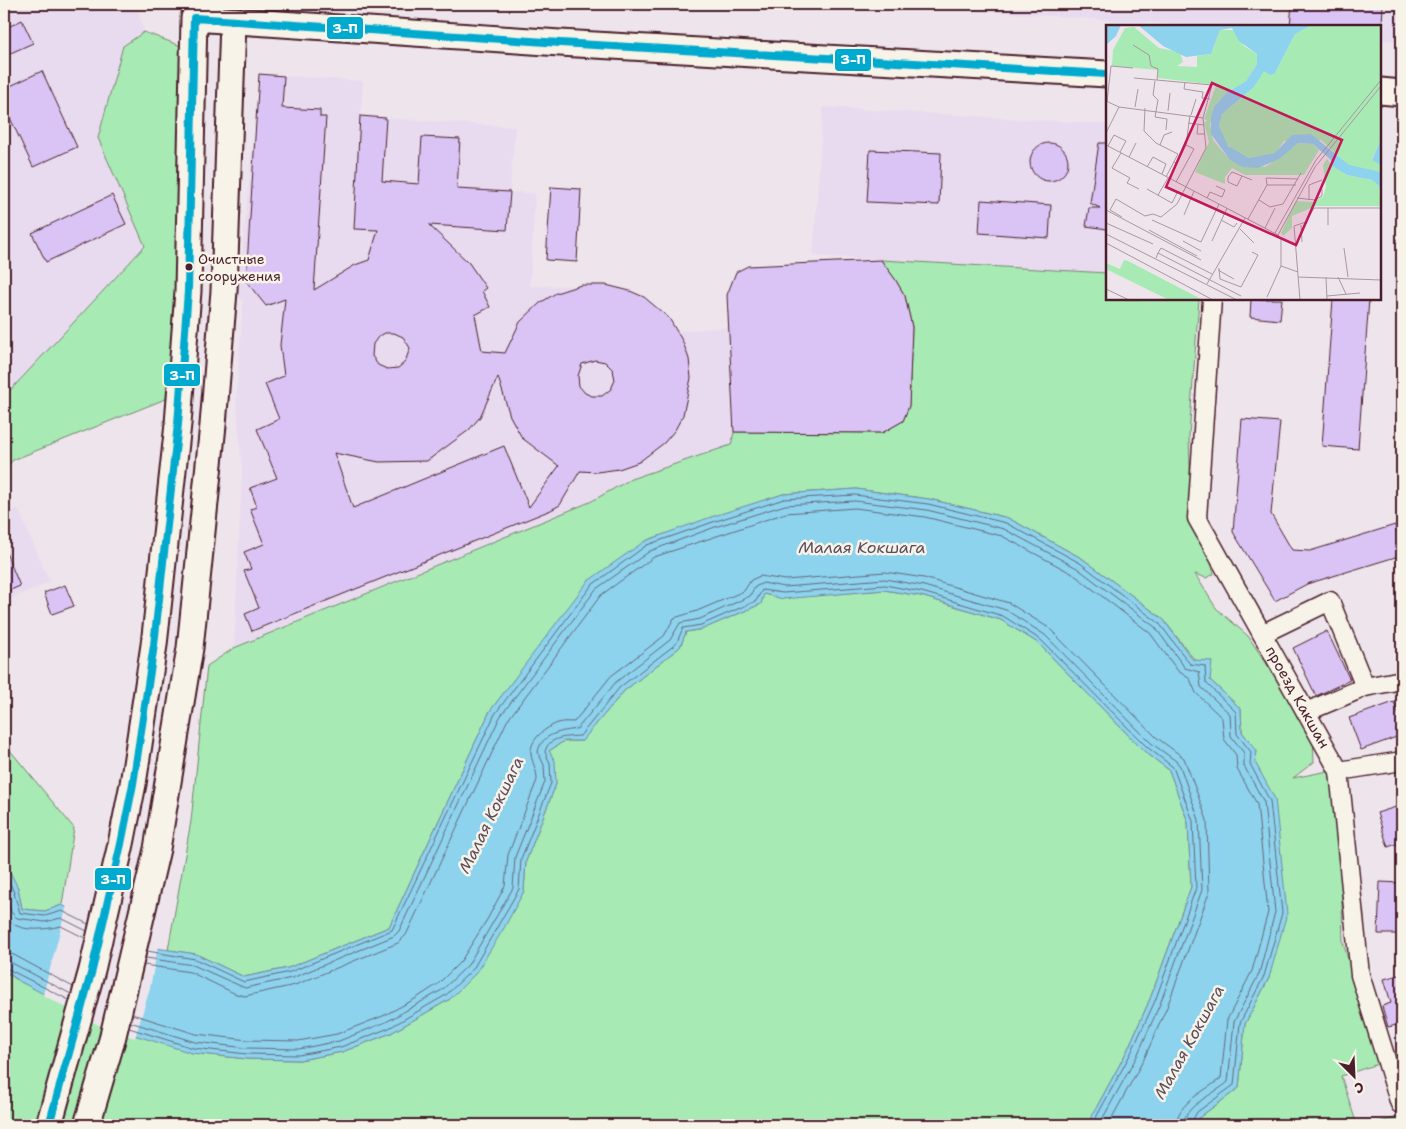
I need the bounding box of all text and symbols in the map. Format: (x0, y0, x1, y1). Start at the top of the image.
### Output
line badge: 3-П (326, 16, 364, 40)
text: 3-П (332, 19, 358, 37)
inset map (1106, 25, 1381, 300)
line badge: 3-П (834, 48, 872, 72)
text: 3-П (840, 50, 866, 68)
place label: Очистные сооружения (198, 250, 281, 285)
marker: Очистные сооружения (184, 262, 194, 272)
line badge: 3-П (163, 363, 201, 387)
text: 3-П (169, 366, 195, 384)
water label: Малая Кокшага (798, 537, 926, 558)
street label: проезд Какшан (1261, 642, 1334, 752)
water label: Малая Кокшага (454, 753, 528, 877)
line badge: 3-П (94, 867, 132, 891)
text: 3-П (100, 870, 126, 888)
water label: Малая Кокшага (1149, 981, 1229, 1103)
north arrow (1328, 1052, 1378, 1102)
text: С (1352, 1078, 1367, 1098)

